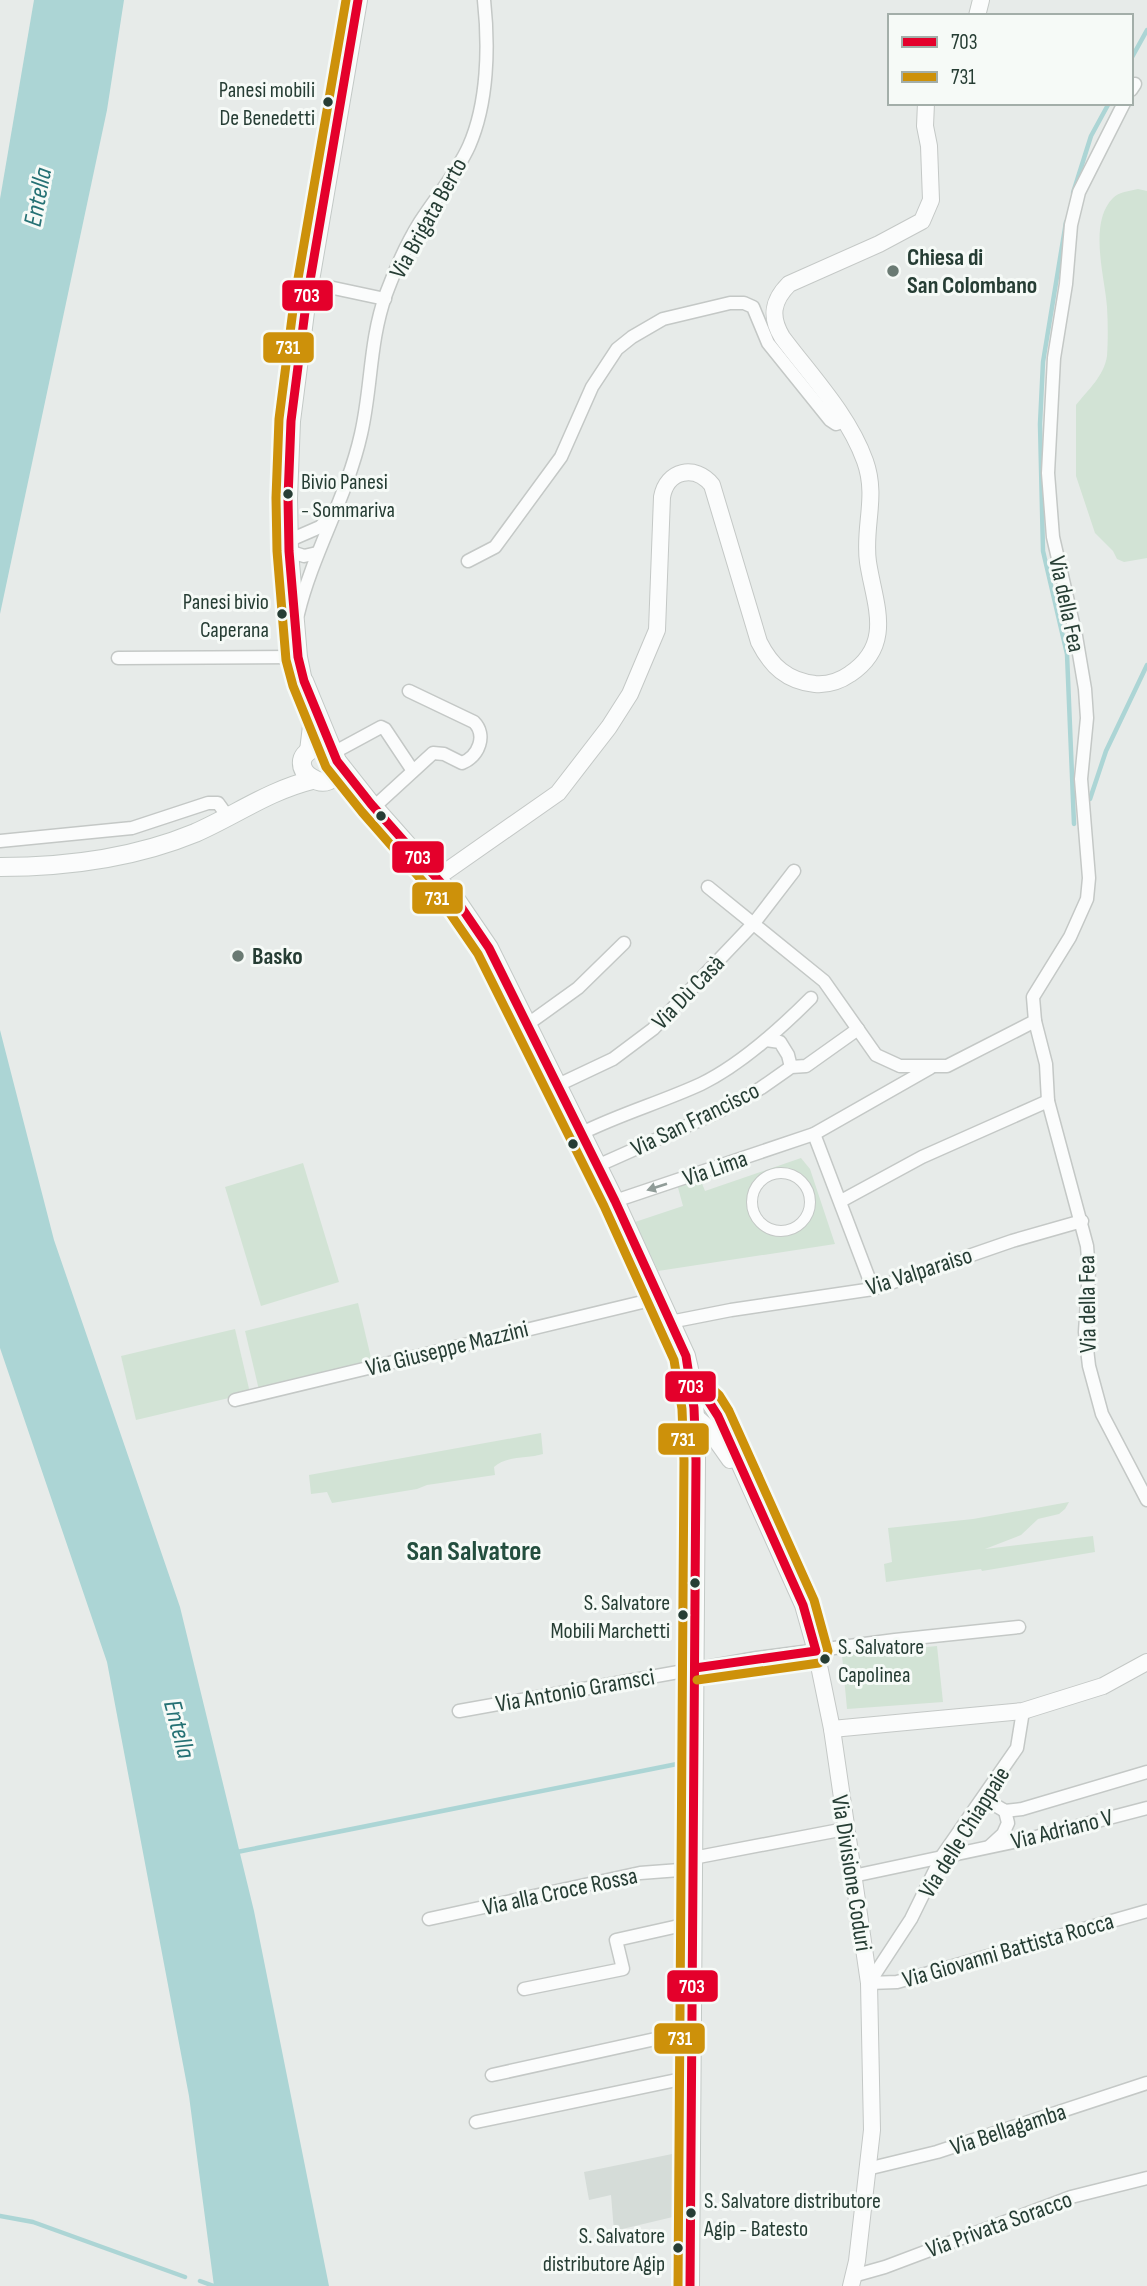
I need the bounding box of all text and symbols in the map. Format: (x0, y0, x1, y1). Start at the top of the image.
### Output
legend (888, 14, 1133, 105)
text: 703 (951, 30, 978, 55)
text: 731 (951, 65, 976, 90)
place label: Panesi mobili De Benedetti (219, 77, 315, 132)
marker: Panesi mobili De Benedetti (321, 95, 335, 109)
street label: Via Brigata Berto (383, 153, 474, 284)
water label: Entella (18, 165, 59, 229)
place label: Chiesa di San Colombano (907, 243, 1037, 300)
marker: Chiesa di San Colombano (885, 263, 901, 279)
line badge: 703 (281, 279, 334, 312)
text: 703 (294, 285, 320, 308)
line badge: 731 (262, 331, 315, 364)
text: 731 (276, 337, 301, 360)
place label: Bivio Panesi - Sommariva (301, 469, 395, 524)
marker: Bivio Panesi - Sommariva (281, 487, 295, 501)
street label: Via della Fea (1042, 553, 1091, 655)
place label: Panesi bivio Caperana (183, 589, 269, 644)
marker: Panesi bivio Caperana (275, 607, 289, 621)
unlabelled marker (374, 809, 388, 823)
line badge: 703 (391, 840, 445, 874)
text: 703 (405, 847, 431, 870)
line badge: 731 (411, 881, 464, 915)
text: 731 (425, 888, 450, 911)
place label: Basko (252, 942, 303, 971)
marker: Basko (230, 948, 246, 964)
street label: Via Dù Casà (646, 949, 731, 1036)
street label: Via San Francisco (626, 1076, 764, 1163)
unlabelled marker (566, 1137, 580, 1151)
street label: Via Lima (679, 1144, 751, 1193)
one-way arrow (646, 1182, 667, 1193)
street label: Via Valparaiso (862, 1241, 976, 1302)
street label: Via della Fea (1072, 1255, 1103, 1353)
street label: Via Giuseppe Mazzini (363, 1314, 531, 1383)
line badge: 703 (664, 1370, 717, 1403)
text: 703 (678, 1376, 704, 1399)
line badge: 731 (657, 1422, 710, 1456)
text: 731 (671, 1429, 696, 1452)
district label: San Salvatore (406, 1535, 542, 1568)
unlabelled marker (688, 1576, 702, 1590)
place label: S. Salvatore Mobili Marchetti (550, 1590, 670, 1645)
marker: S. Salvatore Mobili Marchetti (676, 1608, 690, 1622)
place label: S. Salvatore Capolinea (838, 1634, 924, 1689)
marker: S. Salvatore Capolinea (818, 1652, 832, 1666)
street label: Via Antonio Gramsci (493, 1662, 657, 1719)
water label: Entella (156, 1697, 201, 1762)
street label: Via delle Chiappaie (913, 1761, 1016, 1903)
street label: Via Divisione Coduri (825, 1793, 878, 1953)
street label: Via Adriano V (1008, 1803, 1116, 1856)
street label: Via alla Croce Rossa (480, 1861, 640, 1922)
street label: Via Giovanni Battista Rocca (899, 1906, 1117, 1995)
line badge: 703 (666, 1969, 719, 2003)
text: 703 (679, 1976, 705, 1999)
line badge: 731 (653, 2022, 706, 2055)
text: 731 (668, 2028, 693, 2051)
street label: Via Bellagamba (947, 2097, 1070, 2162)
street label: Via Privata Soracco (922, 2185, 1076, 2264)
place label: S. Salvatore distributore Agip - Batesto (703, 2188, 881, 2243)
marker: S. Salvatore distributore Agip - Batesto (684, 2206, 698, 2220)
place label: S. Salvatore distributore Agip (543, 2223, 665, 2278)
marker: S. Salvatore distributore Agip (671, 2241, 685, 2255)

